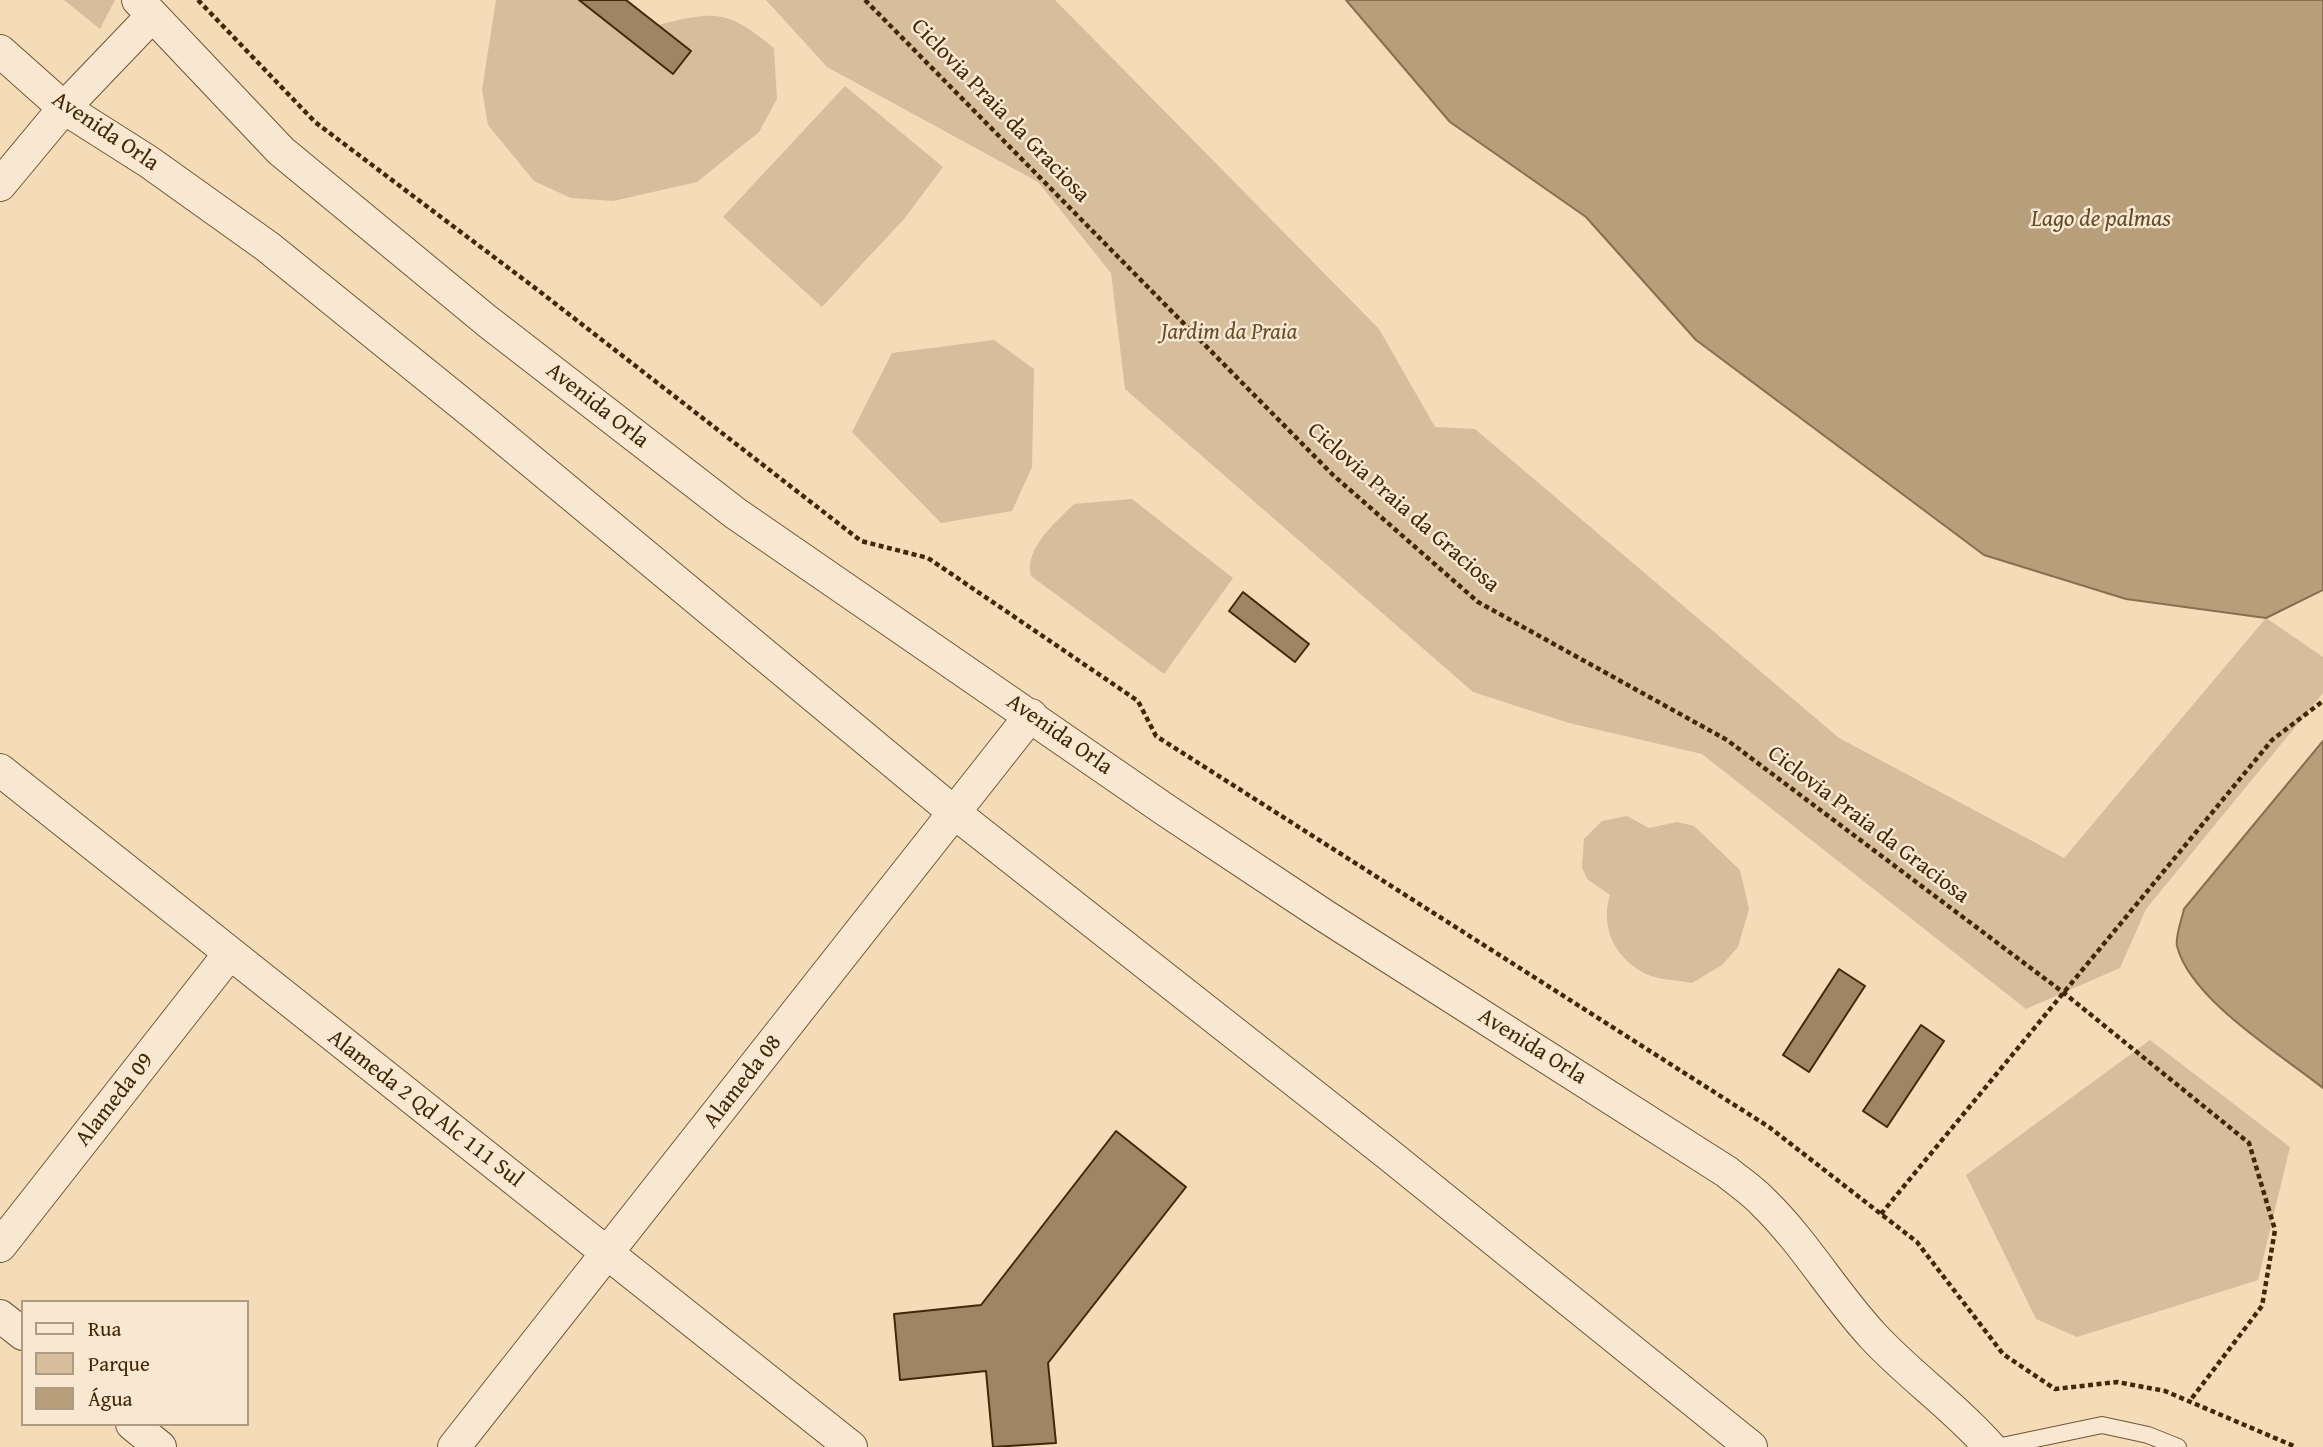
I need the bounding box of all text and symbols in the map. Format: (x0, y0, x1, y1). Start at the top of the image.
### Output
street label: Ciclovia Praia da Graciosa (905, 13, 1095, 209)
street label: Avenida Orla (46, 86, 164, 178)
water label: Lago de palmas (2031, 206, 2171, 234)
park label: Jardim da Praia (1161, 319, 1297, 347)
street label: Avenida Orla (540, 357, 654, 455)
street label: Ciclovia Praia da Graciosa (1301, 417, 1505, 599)
street label: Avenida Orla (1001, 688, 1117, 782)
street label: Ciclovia Praia da Graciosa (1762, 740, 1974, 910)
street label: Avenida Orla (1473, 1003, 1591, 1091)
street label: Alameda 2 Qd Alc 111 Sul (322, 1024, 528, 1194)
street label: Alameda 08 (698, 1030, 788, 1134)
street label: Alameda 09 (70, 1048, 160, 1152)
legend (21, 1300, 248, 1426)
text: Rua (88, 1313, 121, 1344)
text: Parque (88, 1348, 150, 1379)
text: Água (88, 1383, 132, 1414)

